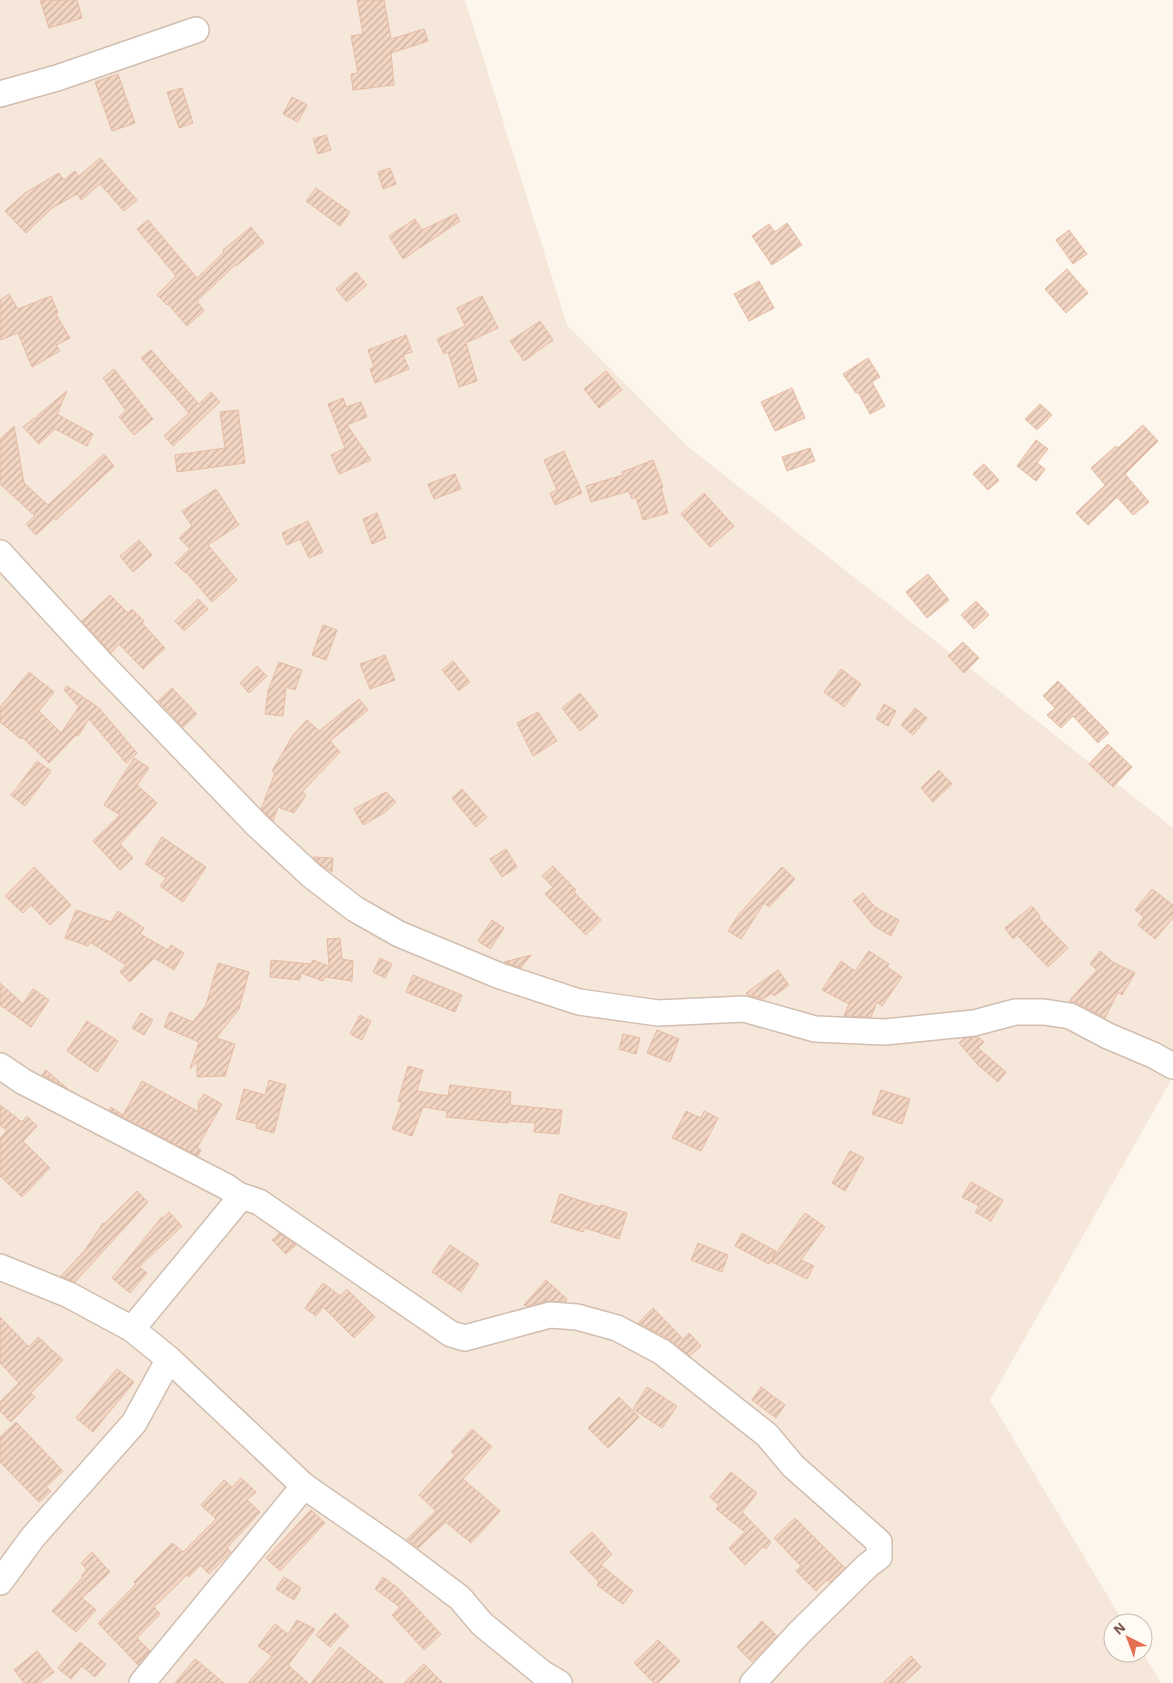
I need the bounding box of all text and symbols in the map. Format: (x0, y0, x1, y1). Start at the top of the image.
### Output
north arrow (1103, 1613, 1153, 1663)
text: N (1110, 1619, 1129, 1638)

